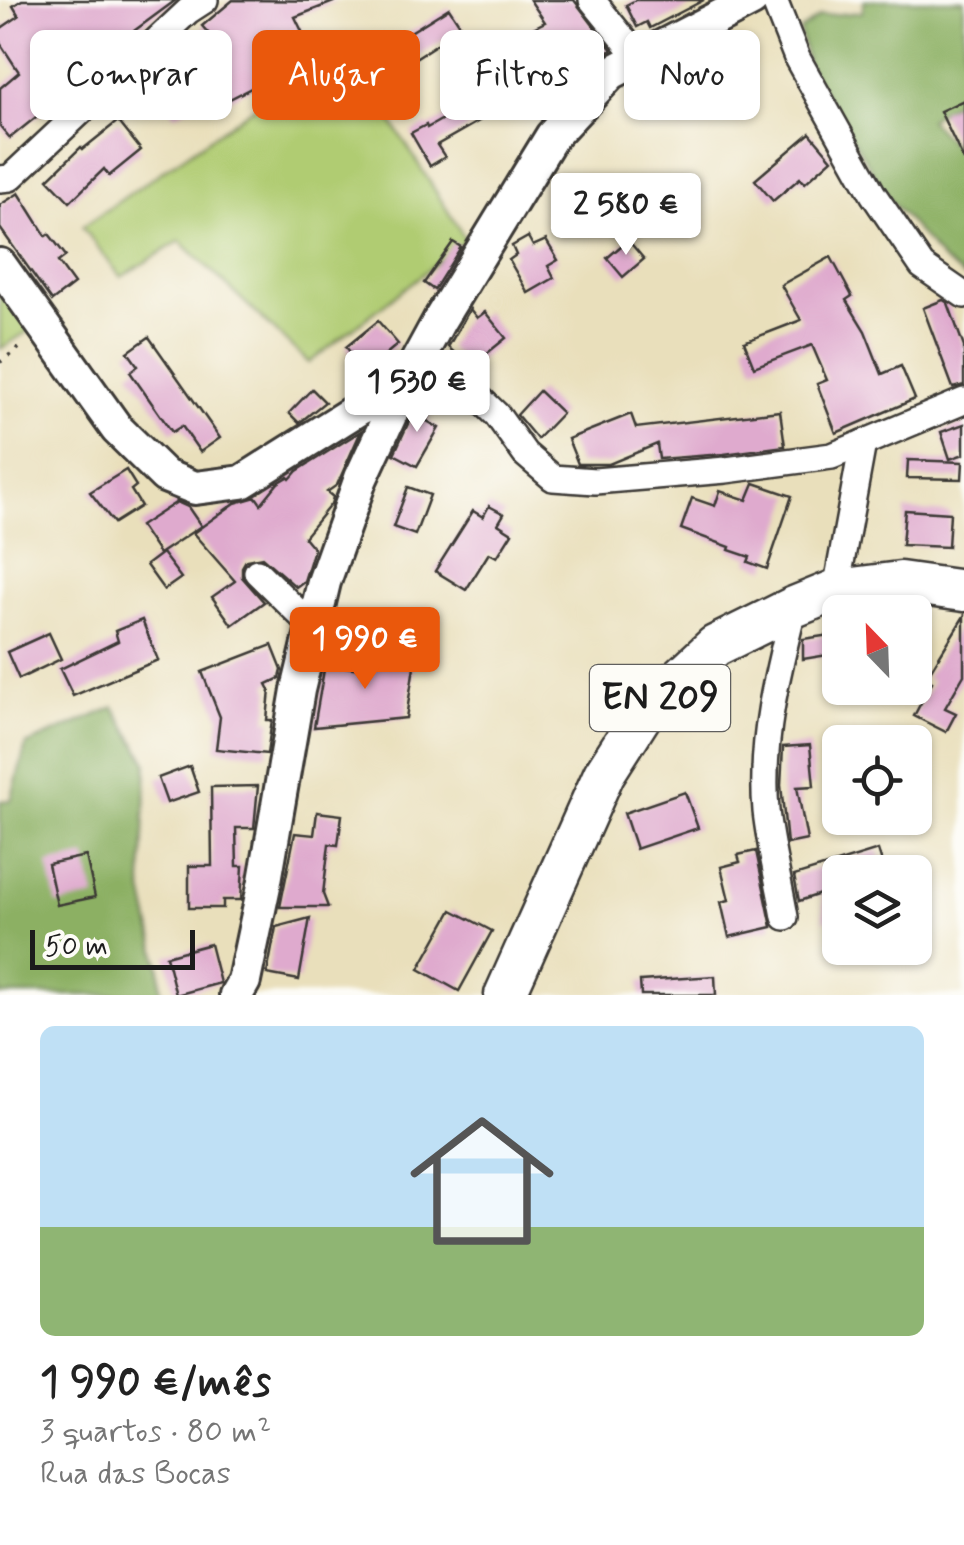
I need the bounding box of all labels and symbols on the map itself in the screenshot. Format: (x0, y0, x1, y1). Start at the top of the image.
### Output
pin: 2 580 € (534, 173, 718, 258)
pin: 1 530 € (325, 350, 509, 435)
north arrow (822, 595, 932, 705)
pin: 1 990 € (273, 607, 457, 692)
road number: EN 209 (590, 665, 730, 731)
scale bar (30, 925, 195, 970)

